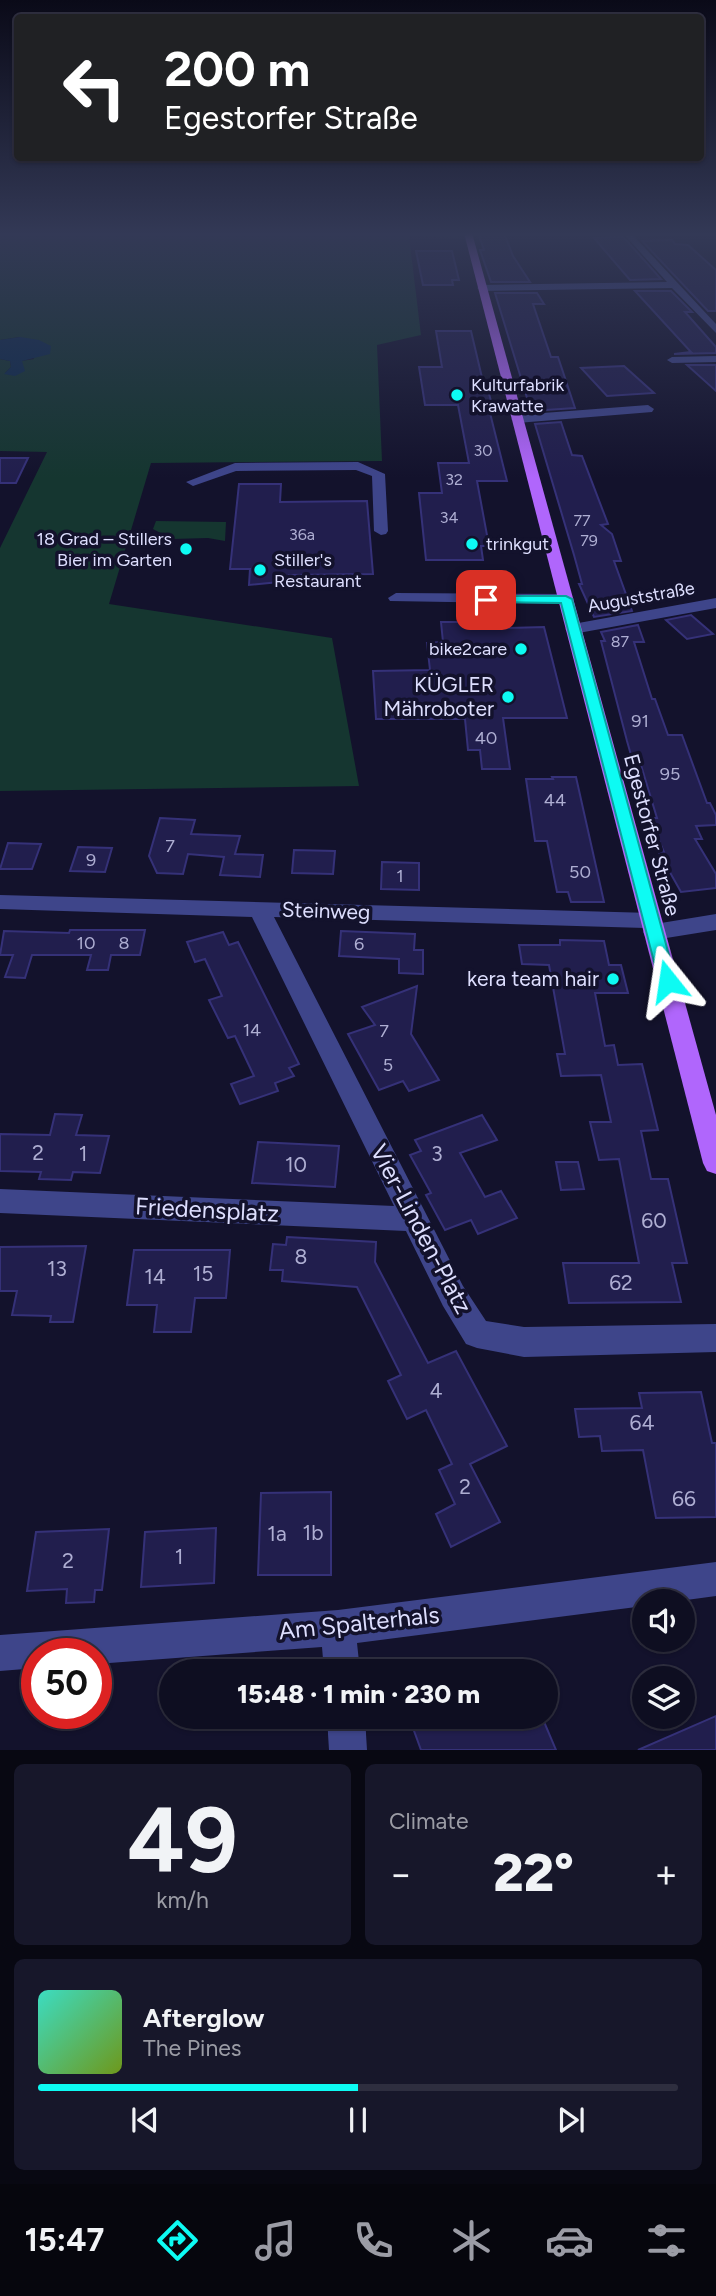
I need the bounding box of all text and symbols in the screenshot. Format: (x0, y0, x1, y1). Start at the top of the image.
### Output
text: 200 m (164, 39, 310, 98)
icon: left (49, 42, 140, 133)
text: Egestorfer Straße (164, 99, 418, 137)
place label: Kulturfabrik Krawatte (471, 374, 564, 417)
marker: Kulturfabrik Krawatte (449, 387, 465, 403)
house number: 30 (474, 441, 492, 460)
house number: 32 (445, 470, 463, 489)
house number: 34 (440, 508, 458, 527)
house number: 77 (573, 511, 591, 530)
house number: 36a (289, 525, 315, 544)
place label: 18 Grad – Stillers Bier im Garten (37, 528, 172, 571)
house number: 79 (580, 531, 598, 550)
place label: trinkgut (486, 533, 549, 555)
marker: trinkgut (464, 536, 480, 552)
marker: 18 Grad – Stillers Bier im Garten (178, 541, 194, 557)
place label: Stiller's Restaurant (274, 549, 362, 592)
marker: Stiller's Restaurant (252, 562, 268, 578)
pin (456, 570, 516, 630)
street label: Auguststraße (586, 577, 696, 617)
icon: arrive (467, 581, 505, 619)
house number: 87 (611, 632, 630, 651)
place label: bike2care (429, 638, 507, 660)
marker: bike2care (513, 641, 529, 657)
place label: KÜGLER Mähroboter (384, 672, 494, 721)
marker: KÜGLER Mähroboter (500, 689, 516, 705)
house number: 91 (631, 710, 649, 732)
house number: 40 (475, 727, 497, 749)
street label: Egestorfer Straße (619, 751, 686, 919)
house number: 95 (660, 763, 680, 785)
house number: 44 (544, 789, 566, 811)
house number: 7 (165, 835, 175, 857)
house number: 9 (86, 849, 96, 871)
house number: 50 (569, 861, 591, 883)
house number: 1 (396, 865, 404, 887)
street label: Steinweg (281, 896, 371, 925)
house number: 10 (77, 932, 95, 954)
house number: 8 (118, 932, 130, 954)
house number: 6 (354, 933, 364, 955)
position arrow (631, 944, 705, 1018)
place label: kera team hair (467, 966, 599, 991)
marker: kera team hair (605, 971, 621, 987)
house number: 14 (243, 1019, 261, 1041)
house number: 7 (379, 1020, 389, 1042)
house number: 5 (383, 1054, 393, 1076)
street label: Vier-Linden-Platz (365, 1139, 478, 1318)
house number: 2 (32, 1140, 44, 1165)
house number: 1 (79, 1141, 87, 1166)
house number: 3 (431, 1141, 443, 1166)
house number: 10 (285, 1152, 307, 1177)
street label: Friedensplatz (134, 1191, 280, 1228)
house number: 60 (641, 1208, 667, 1233)
house number: 8 (295, 1244, 307, 1269)
house number: 13 (47, 1256, 67, 1281)
house number: 15 (193, 1261, 213, 1286)
house number: 14 (144, 1264, 166, 1289)
house number: 62 (609, 1270, 633, 1295)
house number: 4 (429, 1378, 443, 1403)
house number: 64 (630, 1410, 654, 1435)
house number: 2 (459, 1474, 471, 1499)
house number: 66 (672, 1486, 696, 1511)
house number: 1b (303, 1520, 323, 1545)
house number: 1a (267, 1521, 287, 1546)
house number: 1 (175, 1544, 183, 1569)
house number: 2 (62, 1548, 74, 1573)
map controls (632, 1589, 695, 1729)
button: sound (632, 1589, 695, 1652)
street label: Am Spalterhals (277, 1600, 441, 1645)
speed limit sign: 50 (21, 1638, 112, 1729)
button: layers (632, 1666, 695, 1729)
text: 15:48 · 1 min · 230 m (237, 1678, 480, 1710)
text: 49 (127, 1786, 238, 1895)
text: Climate (389, 1807, 468, 1835)
text: 22° (493, 1842, 574, 1904)
text: − (389, 1851, 413, 1897)
text: + (654, 1851, 678, 1897)
text: km/h (156, 1886, 209, 1914)
text: Afterglow (143, 2002, 265, 2034)
text: The Pines (143, 2034, 242, 2062)
icon: previous (126, 2101, 164, 2139)
icon: pause (339, 2101, 377, 2139)
icon: next (552, 2101, 590, 2139)
icon: directions (153, 2216, 202, 2265)
icon: music (251, 2216, 300, 2265)
icon: phone (349, 2216, 398, 2265)
icon: climate (447, 2216, 496, 2265)
icon: car (545, 2216, 594, 2265)
icon: filters (642, 2216, 691, 2265)
text: 15:47 (24, 2221, 104, 2259)

